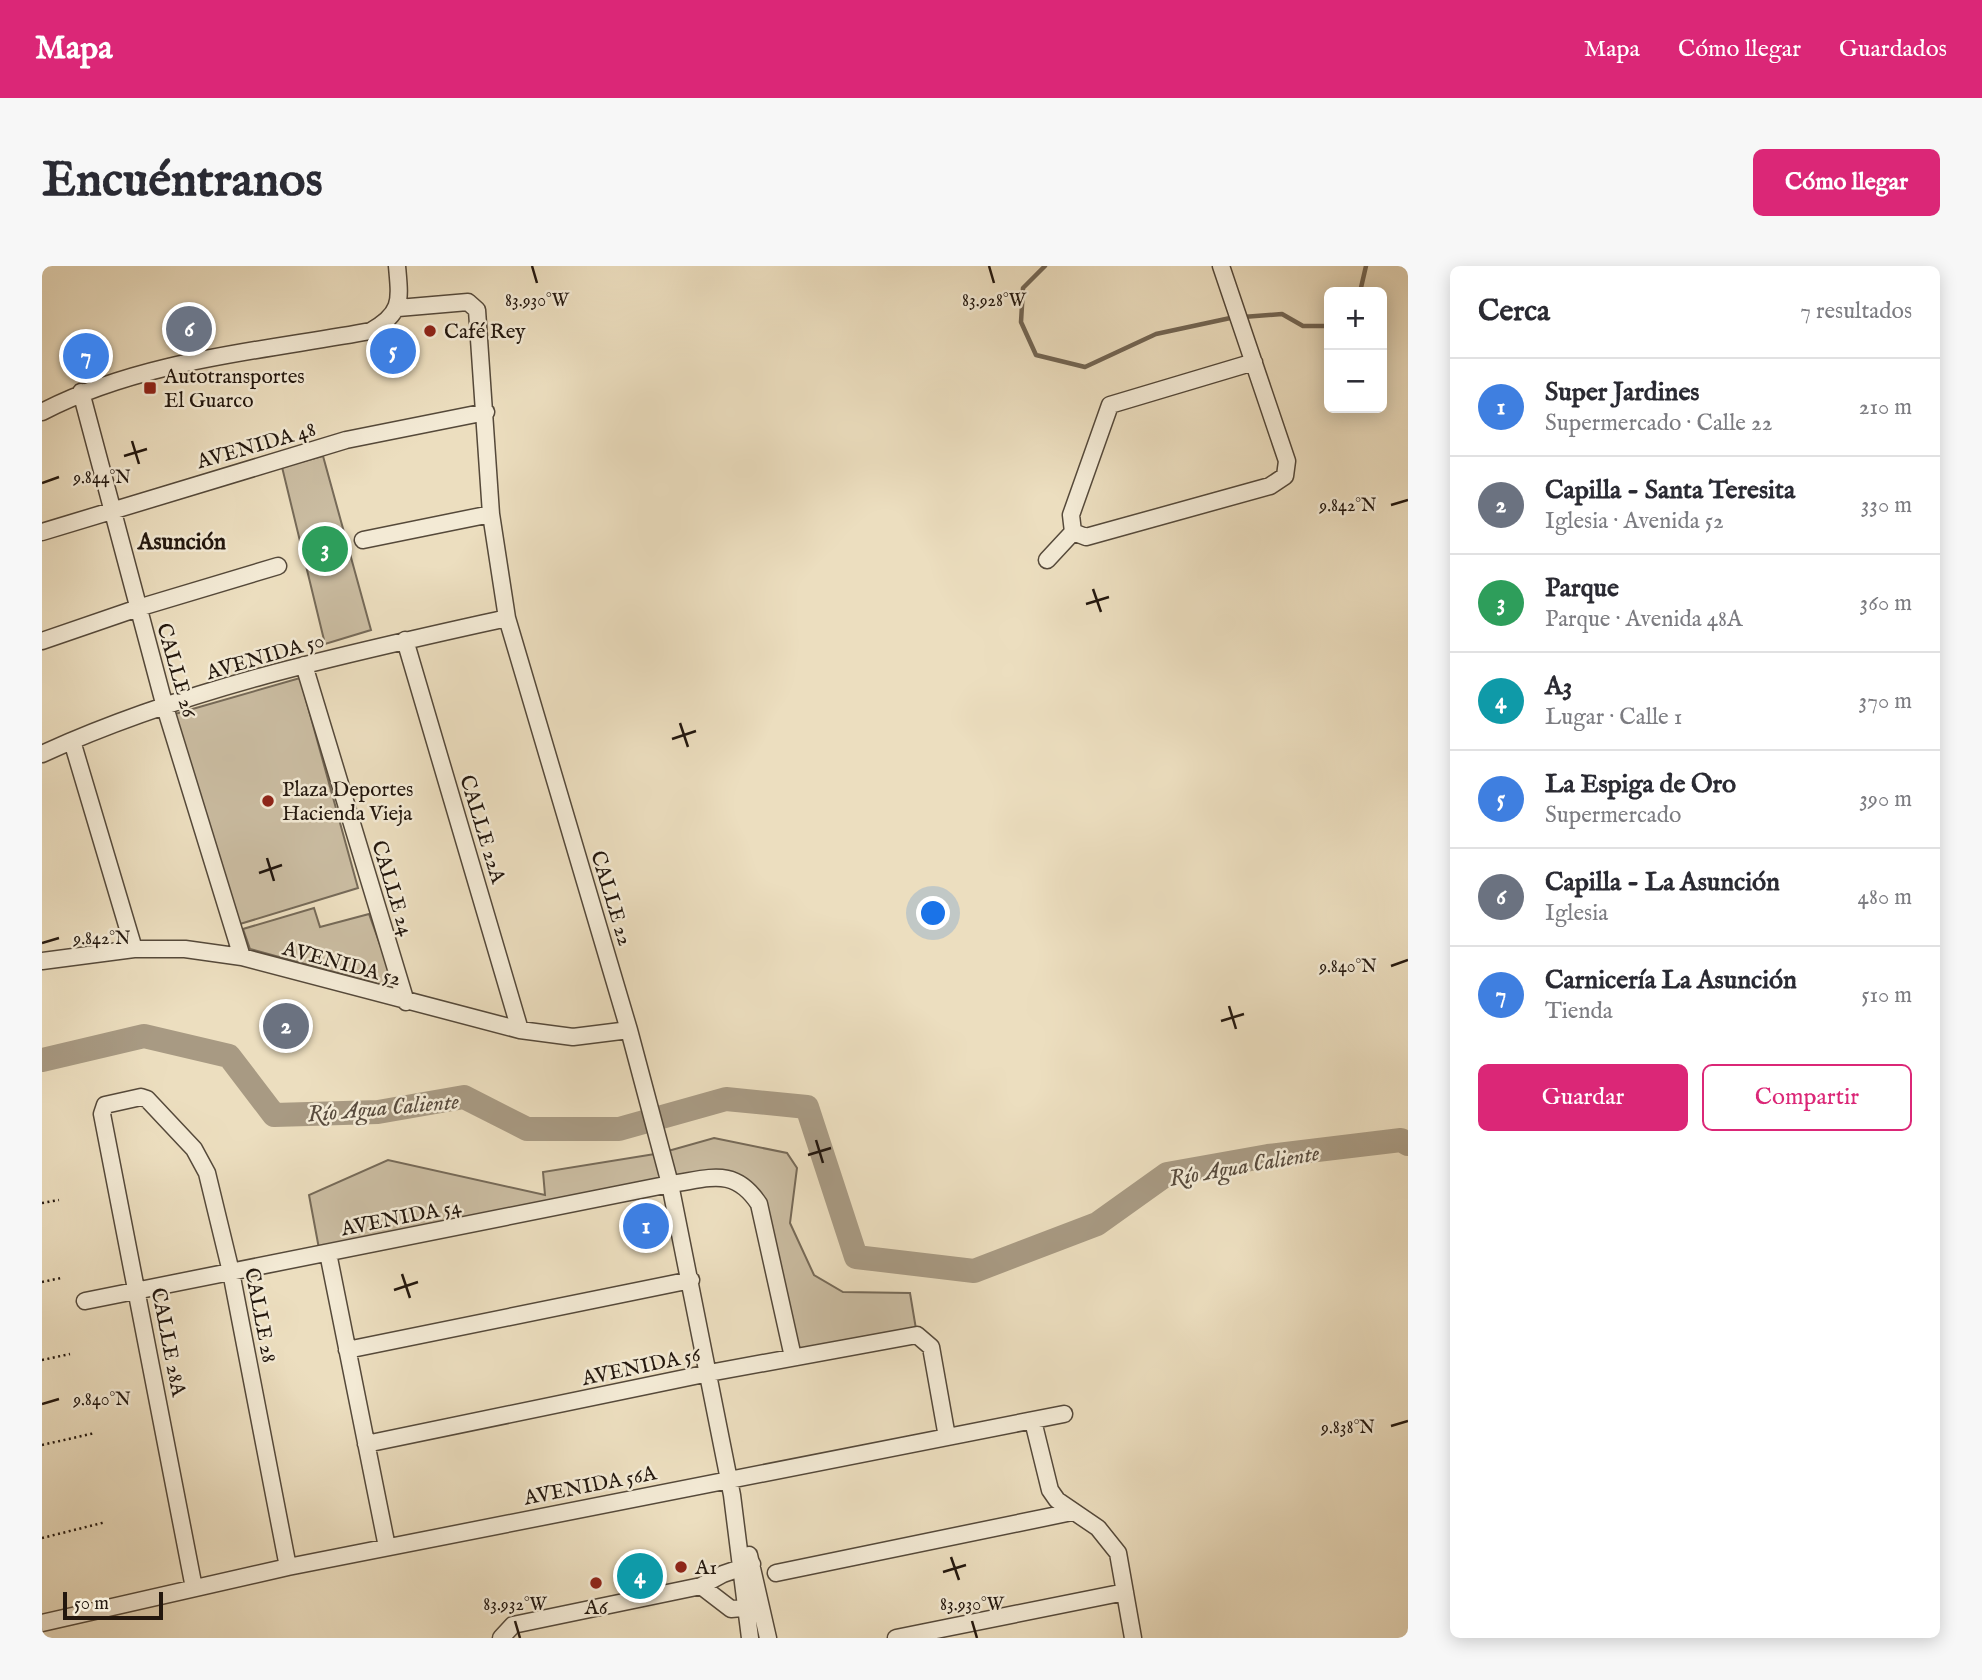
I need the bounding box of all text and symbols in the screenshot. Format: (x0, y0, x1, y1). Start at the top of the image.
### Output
text: Mapa (35, 28, 112, 70)
text: Mapa (1584, 34, 1640, 65)
text: Cómo llegar (1678, 34, 1801, 65)
text: Guardados (1839, 34, 1947, 65)
button: Cómo llegar (1753, 149, 1940, 216)
text: Encuéntranos (42, 151, 323, 213)
map controls (1324, 287, 1387, 413)
button: + (1324, 287, 1387, 350)
text: 83.930°W (505, 290, 570, 313)
text: 83.928°W (962, 290, 1027, 313)
text: Cerca (1478, 293, 1550, 331)
text: 7 resultados (1800, 297, 1912, 326)
pin: 6 (166, 303, 212, 355)
place label: Café Rey (444, 319, 526, 346)
marker: Café Rey (422, 323, 438, 339)
pin: 5 (370, 325, 416, 377)
pin: 7 (63, 330, 109, 382)
button: − (1324, 350, 1387, 413)
place label: Autotransportes El Guarco (163, 364, 305, 415)
text: Super Jardines (1545, 376, 1700, 409)
marker: Autotransportes El Guarco (142, 380, 158, 396)
text: 1 (1497, 393, 1505, 422)
text: 210 m (1859, 393, 1912, 422)
text: Supermercado · Calle 22 (1545, 409, 1773, 438)
street label: AVENIDA 48 (193, 417, 319, 477)
text: 9.844°N (72, 467, 131, 490)
text: Capilla - Santa Teresita (1545, 474, 1795, 507)
text: 2 (1496, 491, 1506, 520)
text: 330 m (1861, 491, 1912, 520)
text: 9.842°N (1318, 495, 1377, 518)
text: Iglesia · Avenida 52 (1545, 507, 1724, 536)
pin: 3 (302, 523, 348, 575)
district label: Asunción (137, 528, 227, 557)
text: Parque (1545, 572, 1619, 605)
text: 3 (1497, 589, 1505, 618)
text: 360 m (1860, 589, 1912, 618)
text: Parque · Avenida 48A (1545, 605, 1743, 634)
street label: CALLE 26 (149, 620, 202, 722)
street label: AVENIDA 50 (202, 628, 328, 687)
text: A3 (1545, 670, 1572, 703)
text: 4 (1495, 687, 1507, 716)
text: 370 m (1859, 687, 1912, 716)
text: Lugar · Calle 1 (1545, 703, 1682, 732)
text: La Espiga de Oro (1545, 768, 1736, 801)
street label: CALLE 22A (452, 772, 511, 888)
place label: Plaza Deportes Hacienda Vieja (282, 777, 413, 828)
text: 5 (1497, 785, 1505, 814)
text: 390 m (1859, 785, 1912, 814)
marker: Plaza Deportes Hacienda Vieja (260, 793, 276, 809)
text: Supermercado (1545, 801, 1681, 830)
street label: CALLE 24 (364, 838, 419, 940)
street label: CALLE 22 (583, 848, 638, 949)
text: Capilla - La Asunción (1545, 866, 1780, 899)
text: 6 (1496, 883, 1506, 912)
text: 480 m (1858, 883, 1912, 912)
your location (916, 896, 950, 930)
text: Iglesia (1545, 899, 1608, 928)
text: 9.842°N (72, 928, 131, 951)
street label: AVENIDA 52 (279, 935, 404, 993)
text: 9.840°N (1318, 956, 1377, 979)
text: Carnicería La Asunción (1545, 964, 1797, 997)
text: 7 (1496, 981, 1506, 1010)
text: 510 m (1861, 981, 1912, 1010)
text: Tienda (1545, 997, 1613, 1026)
pin: 2 (263, 1000, 309, 1052)
button: Guardar (1478, 1064, 1688, 1131)
button: Compartir (1702, 1064, 1912, 1131)
water label: Río Agua Caliente (306, 1087, 461, 1131)
water label: Río Agua Caliente (1167, 1139, 1322, 1195)
street label: AVENIDA 54 (338, 1193, 464, 1244)
pin: 1 (623, 1200, 669, 1252)
street label: CALLE 28 (237, 1266, 282, 1365)
street label: CALLE 28A (144, 1286, 191, 1400)
street label: AVENIDA 56 (579, 1342, 704, 1393)
text: 9.840°N (72, 1389, 131, 1412)
text: 9.838°N (1320, 1417, 1375, 1440)
street label: AVENIDA 56A (521, 1460, 660, 1513)
pin: 4 (617, 1550, 663, 1602)
place label: A1 (694, 1555, 717, 1582)
marker: A1 (673, 1559, 689, 1575)
marker: A6 (588, 1575, 604, 1591)
scale bar (63, 1589, 163, 1621)
text: 50 m (74, 1592, 109, 1616)
text: 83.932°W (483, 1594, 548, 1617)
text: 83.930°W (940, 1594, 1005, 1617)
place label: A6 (583, 1595, 609, 1622)

